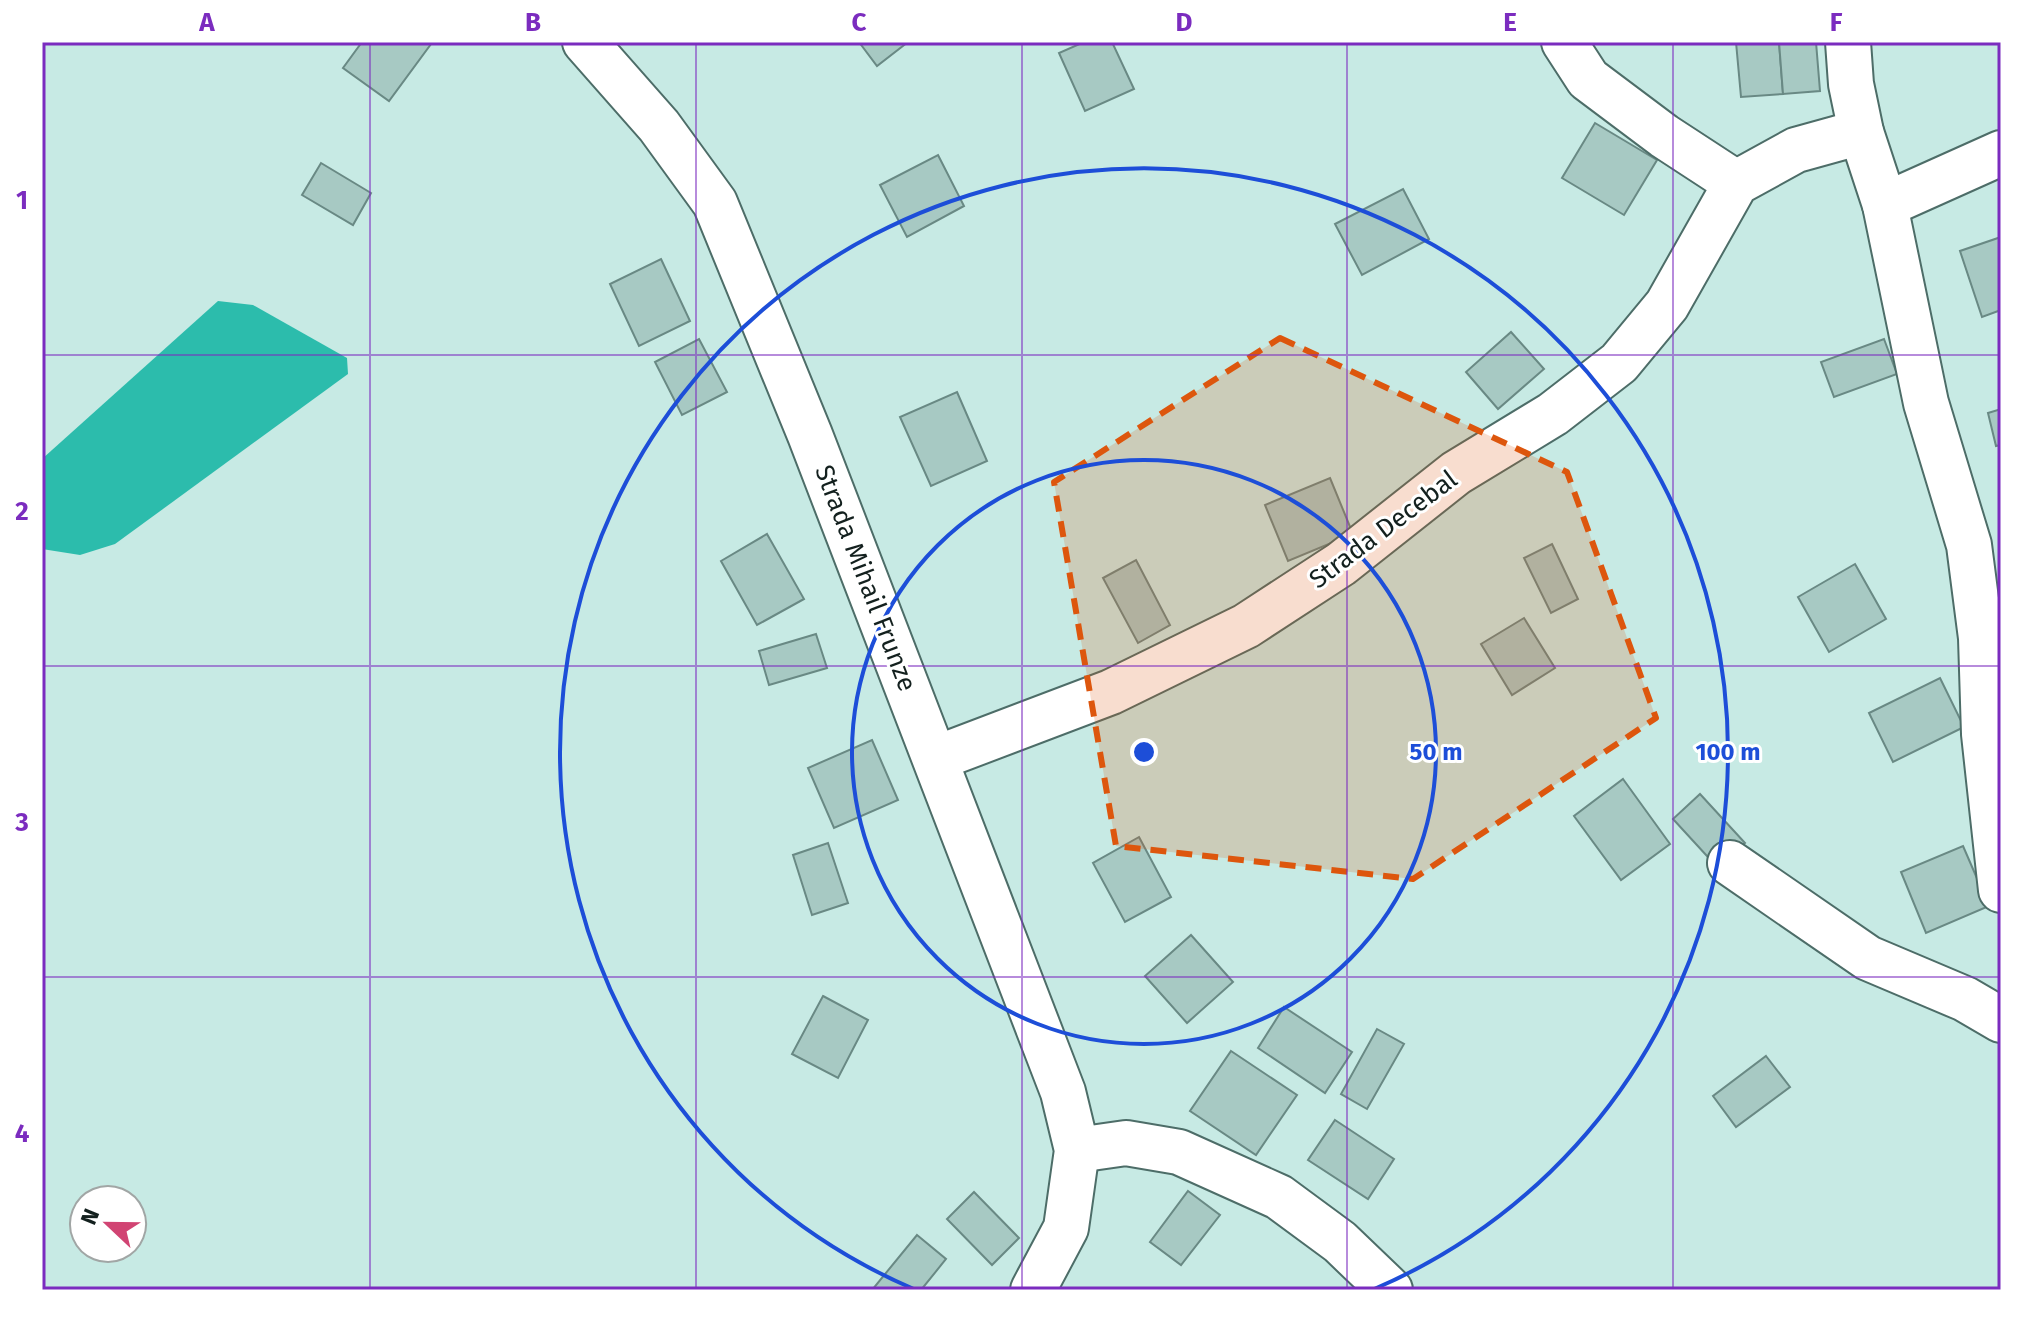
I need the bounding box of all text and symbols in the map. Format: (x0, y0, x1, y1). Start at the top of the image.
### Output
text: A (198, 7, 215, 38)
text: B (525, 7, 541, 38)
text: C (852, 7, 867, 38)
text: D (1176, 7, 1193, 38)
text: E (1503, 7, 1517, 38)
text: F (1830, 7, 1843, 38)
text: 1 (16, 185, 28, 216)
street label: Strada Mihail Frunze (808, 461, 923, 696)
street label: Strada Decebal (1303, 464, 1464, 595)
text: 2 (15, 496, 29, 527)
centre of rings (1130, 738, 1158, 766)
text: 50 m (1410, 738, 1462, 766)
text: 100 m (1695, 738, 1761, 766)
text: 3 (14, 807, 29, 838)
text: 4 (15, 1118, 30, 1149)
north arrow (68, 1184, 148, 1264)
text: N (75, 1205, 105, 1229)

